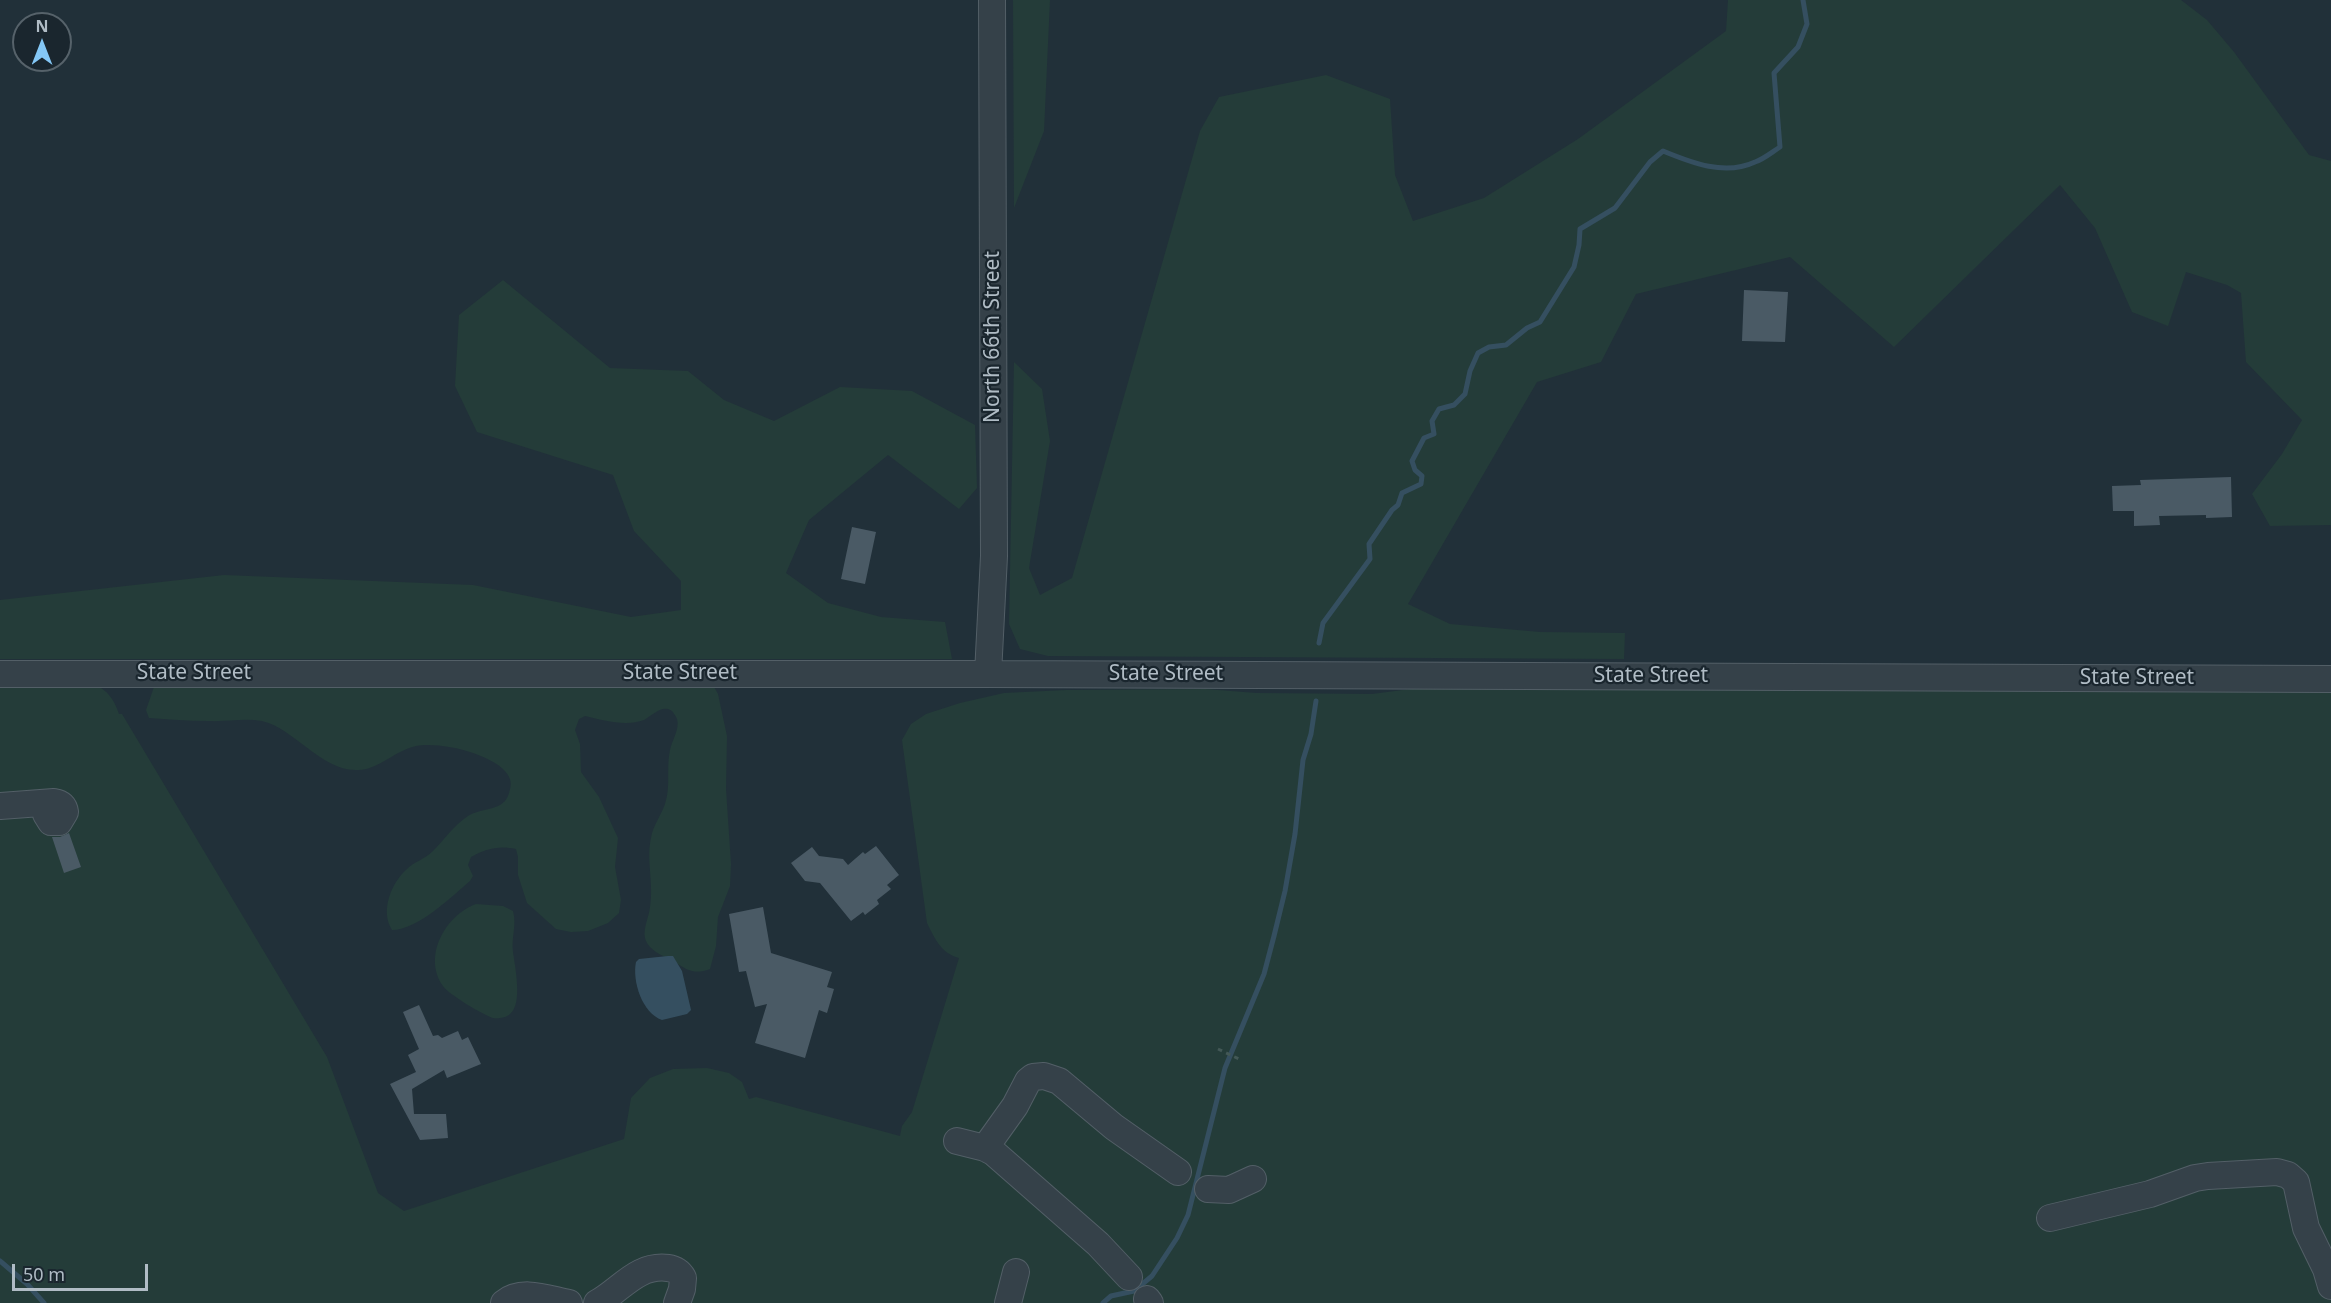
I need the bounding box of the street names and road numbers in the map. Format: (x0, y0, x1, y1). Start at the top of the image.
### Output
street label: North 66th Street (980, 251, 1006, 423)
street label: State Street (137, 660, 251, 686)
street label: State Street (623, 660, 737, 686)
street label: State Street (1109, 661, 1223, 687)
street label: State Street (1594, 663, 1708, 689)
street label: State Street (2080, 665, 2194, 691)

